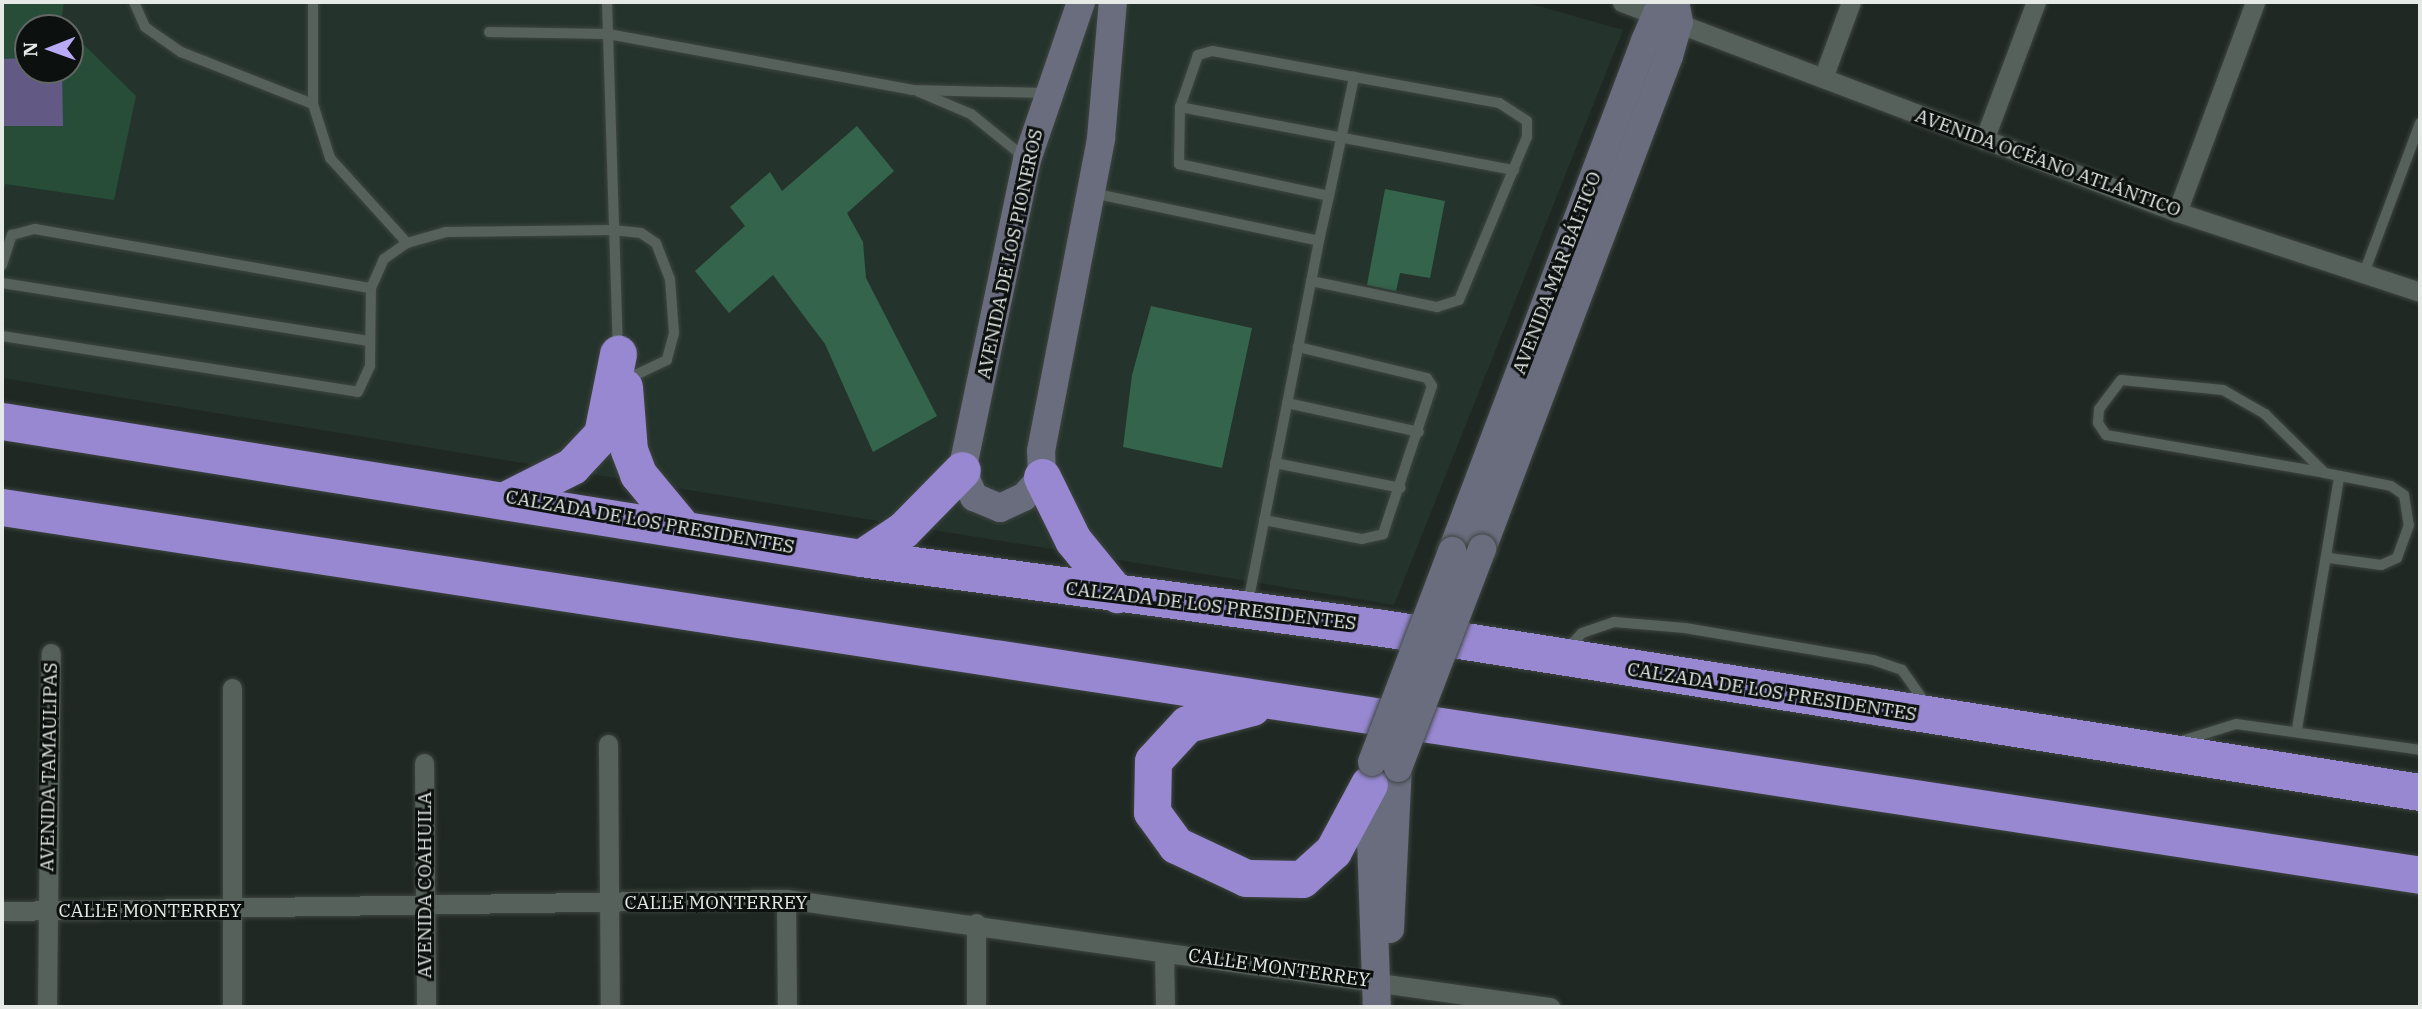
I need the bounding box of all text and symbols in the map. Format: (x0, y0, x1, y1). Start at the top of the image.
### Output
north arrow (14, 14, 84, 84)
text: N (18, 42, 42, 57)
street label: AVENIDA OCÉANO ATLÁNTICO (1912, 104, 2184, 222)
street label: AVENIDA DE LOS PIONEROS (972, 127, 1048, 381)
street label: AVENIDA MAR BÁLTICO (1508, 168, 1606, 378)
street label: CALZADA DE LOS PRESIDENTES (504, 485, 796, 559)
street label: CALZADA DE LOS PRESIDENTES (1064, 577, 1358, 635)
street label: CALZADA DE LOS PRESIDENTES (1626, 658, 1918, 726)
street label: AVENIDA TAMAULIPAS (36, 662, 62, 872)
street label: AVENIDA COAHUILA (414, 792, 436, 978)
street label: CALLE MONTERREY (624, 892, 808, 914)
street label: CALLE MONTERREY (58, 900, 242, 922)
street label: CALLE MONTERREY (1187, 944, 1371, 992)

